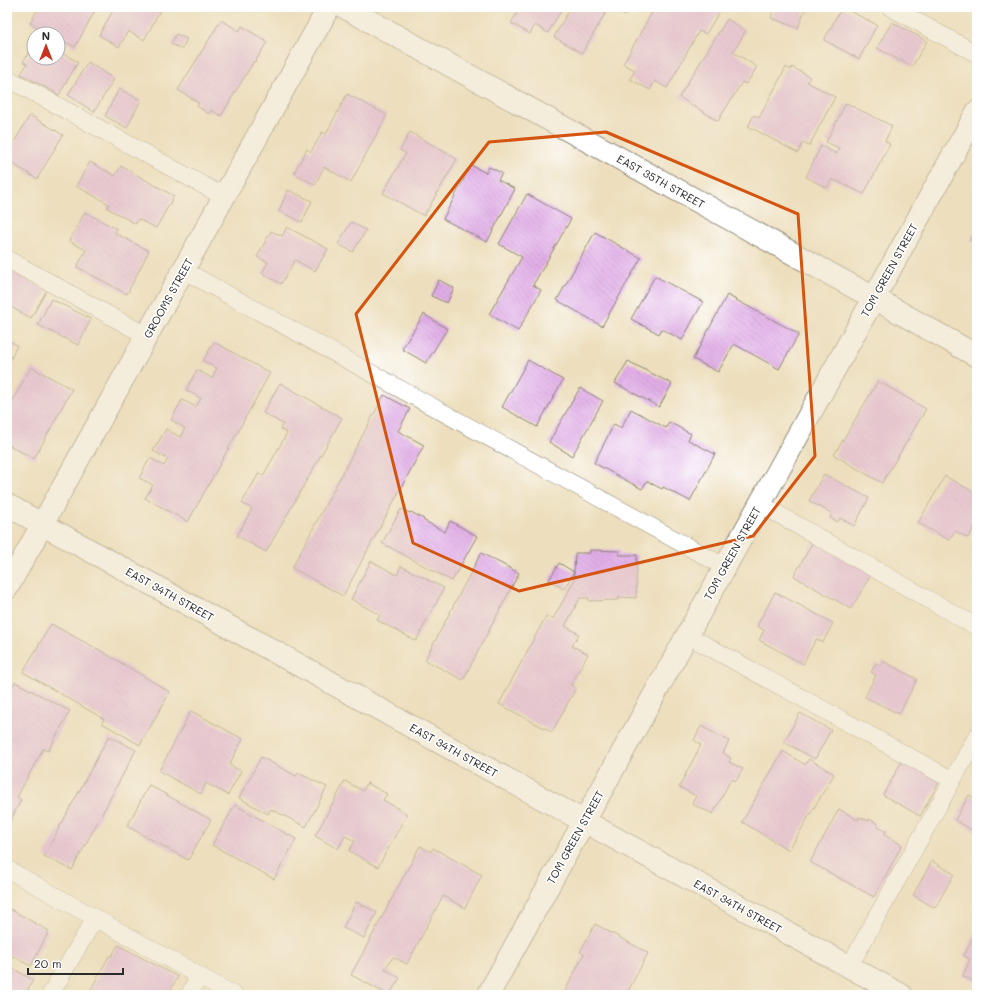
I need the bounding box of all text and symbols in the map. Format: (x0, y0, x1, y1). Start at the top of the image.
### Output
north arrow (26, 26, 66, 66)
text: N (42, 28, 50, 43)
street label: EAST 35TH STREET (614, 151, 708, 211)
street label: TOM GREEN STREET (857, 221, 921, 319)
street label: GROOMS STREET (140, 255, 196, 341)
street label: TOM GREEN STREET (700, 504, 764, 602)
street label: EAST 34TH STREET (123, 564, 217, 624)
street label: EAST 34TH STREET (407, 720, 501, 780)
street label: TOM GREEN STREET (543, 788, 607, 886)
street label: EAST 34TH STREET (691, 876, 785, 936)
scale bar (28, 950, 123, 976)
text: 20 m (34, 955, 62, 971)

